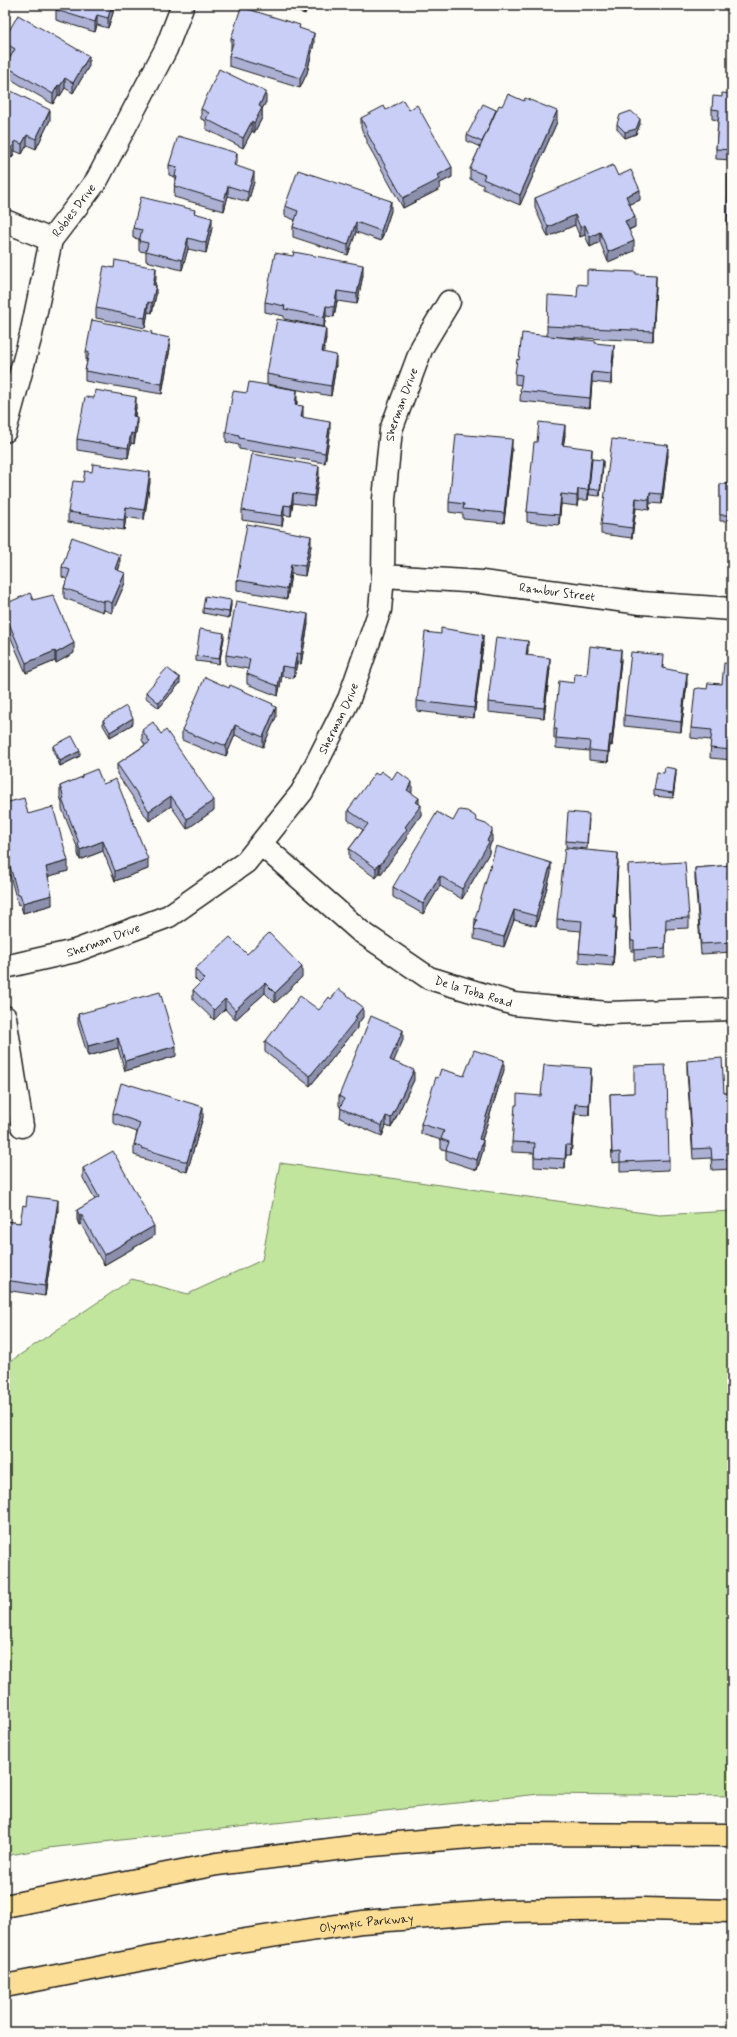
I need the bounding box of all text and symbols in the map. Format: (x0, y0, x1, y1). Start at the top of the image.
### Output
street label: Robles Drive (49, 181, 100, 241)
street label: Sherman Drive (383, 366, 422, 442)
street label: Rambur Street (518, 580, 596, 606)
street label: Sherman Drive (315, 681, 363, 757)
street label: Sherman Drive (65, 920, 143, 962)
street label: De la Toba Road (433, 973, 514, 1012)
street label: Olympic Parkway (318, 1911, 414, 1937)

